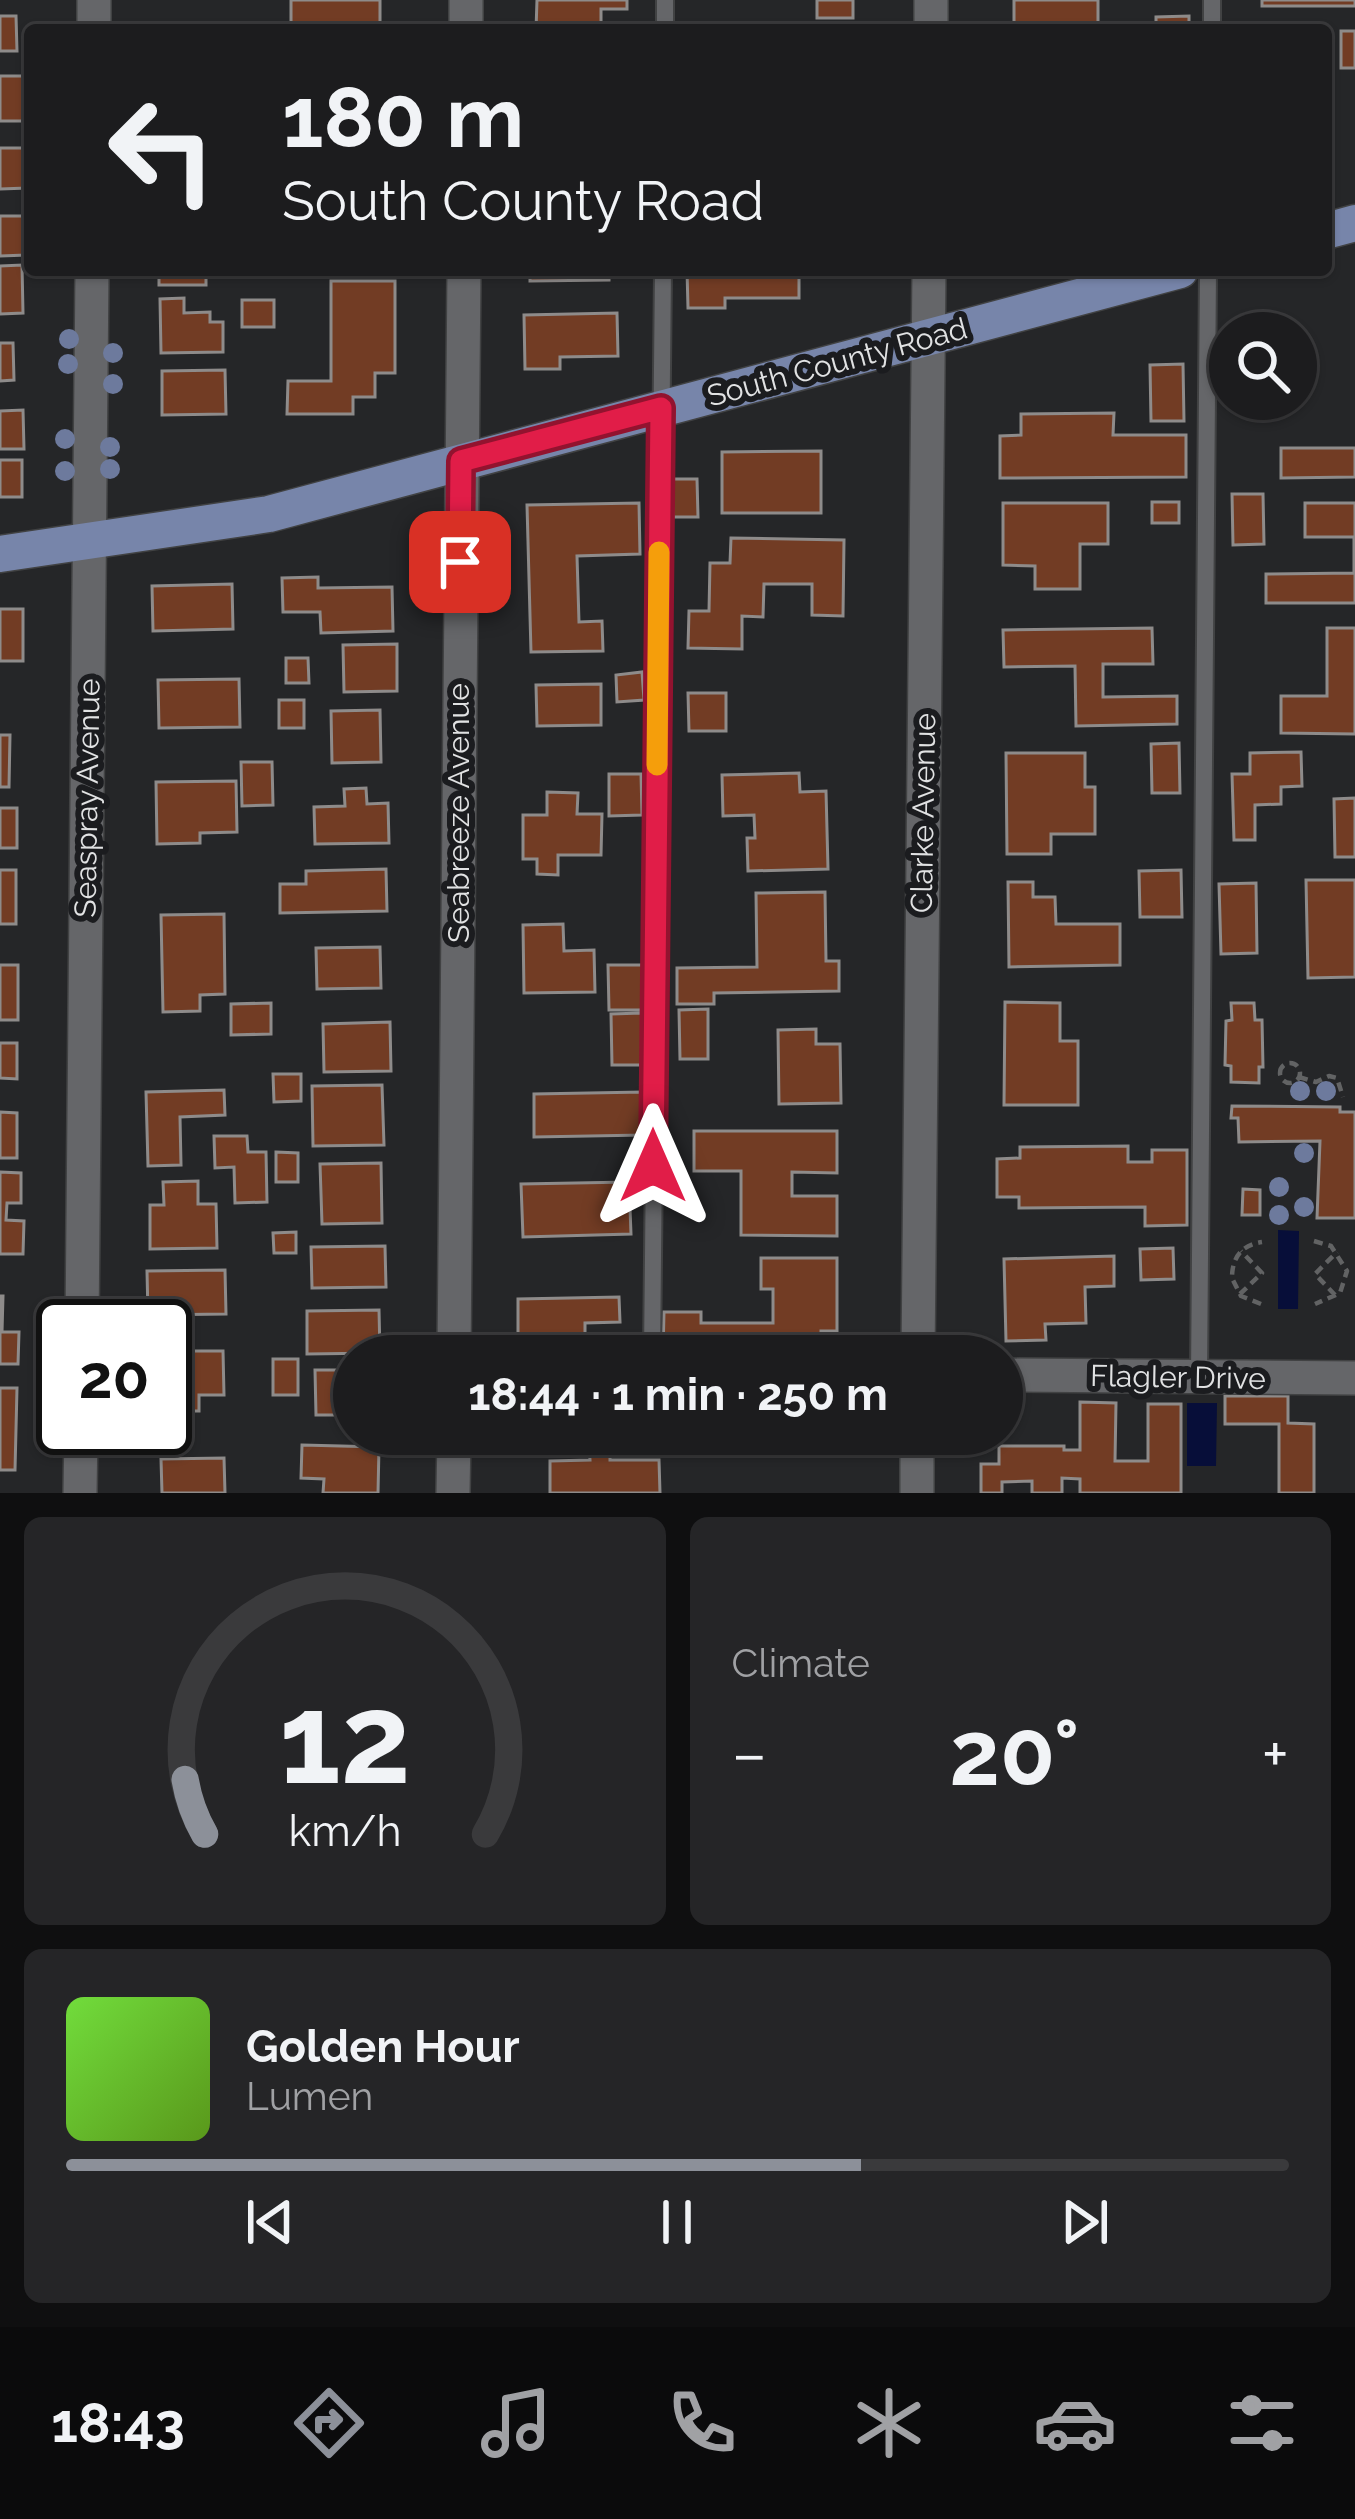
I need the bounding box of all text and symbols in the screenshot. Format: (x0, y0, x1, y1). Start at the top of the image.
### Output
text: 180 m (282, 68, 524, 167)
icon: left (84, 72, 240, 228)
text: South County Road (282, 169, 764, 233)
street label: South County Road (703, 310, 971, 414)
map controls (1209, 312, 1317, 420)
button: search (1209, 312, 1317, 420)
pin (409, 511, 511, 613)
icon: arrive (427, 529, 493, 595)
street label: Seaspray Avenue (67, 678, 107, 918)
street label: Seabreeze Avenue (441, 683, 476, 943)
street label: Clarke Avenue (904, 713, 942, 913)
position arrow (590, 1103, 716, 1229)
speed limit sign: 20 (36, 1299, 192, 1455)
street label: Flagler Drive (1090, 1358, 1266, 1396)
text: 18:44 · 1 min · 250 m (468, 1368, 888, 1421)
text: Climate (732, 1640, 870, 1686)
text: 12 (279, 1666, 411, 1812)
text: 20° (949, 1700, 1080, 1806)
text: − (732, 1715, 767, 1792)
text: + (1262, 1715, 1289, 1792)
text: km/h (288, 1806, 401, 1856)
text: Golden Hour (246, 2020, 520, 2073)
text: Lumen (246, 2073, 373, 2119)
icon: previous (237, 2189, 303, 2255)
icon: pause (644, 2189, 710, 2255)
icon: next (1052, 2189, 1118, 2255)
icon: directions (287, 2381, 371, 2465)
icon: music (474, 2381, 558, 2465)
icon: phone (660, 2381, 744, 2465)
icon: climate (847, 2381, 931, 2465)
icon: car (1033, 2381, 1117, 2465)
icon: filters (1220, 2381, 1304, 2465)
text: 18:43 (51, 2391, 185, 2455)

